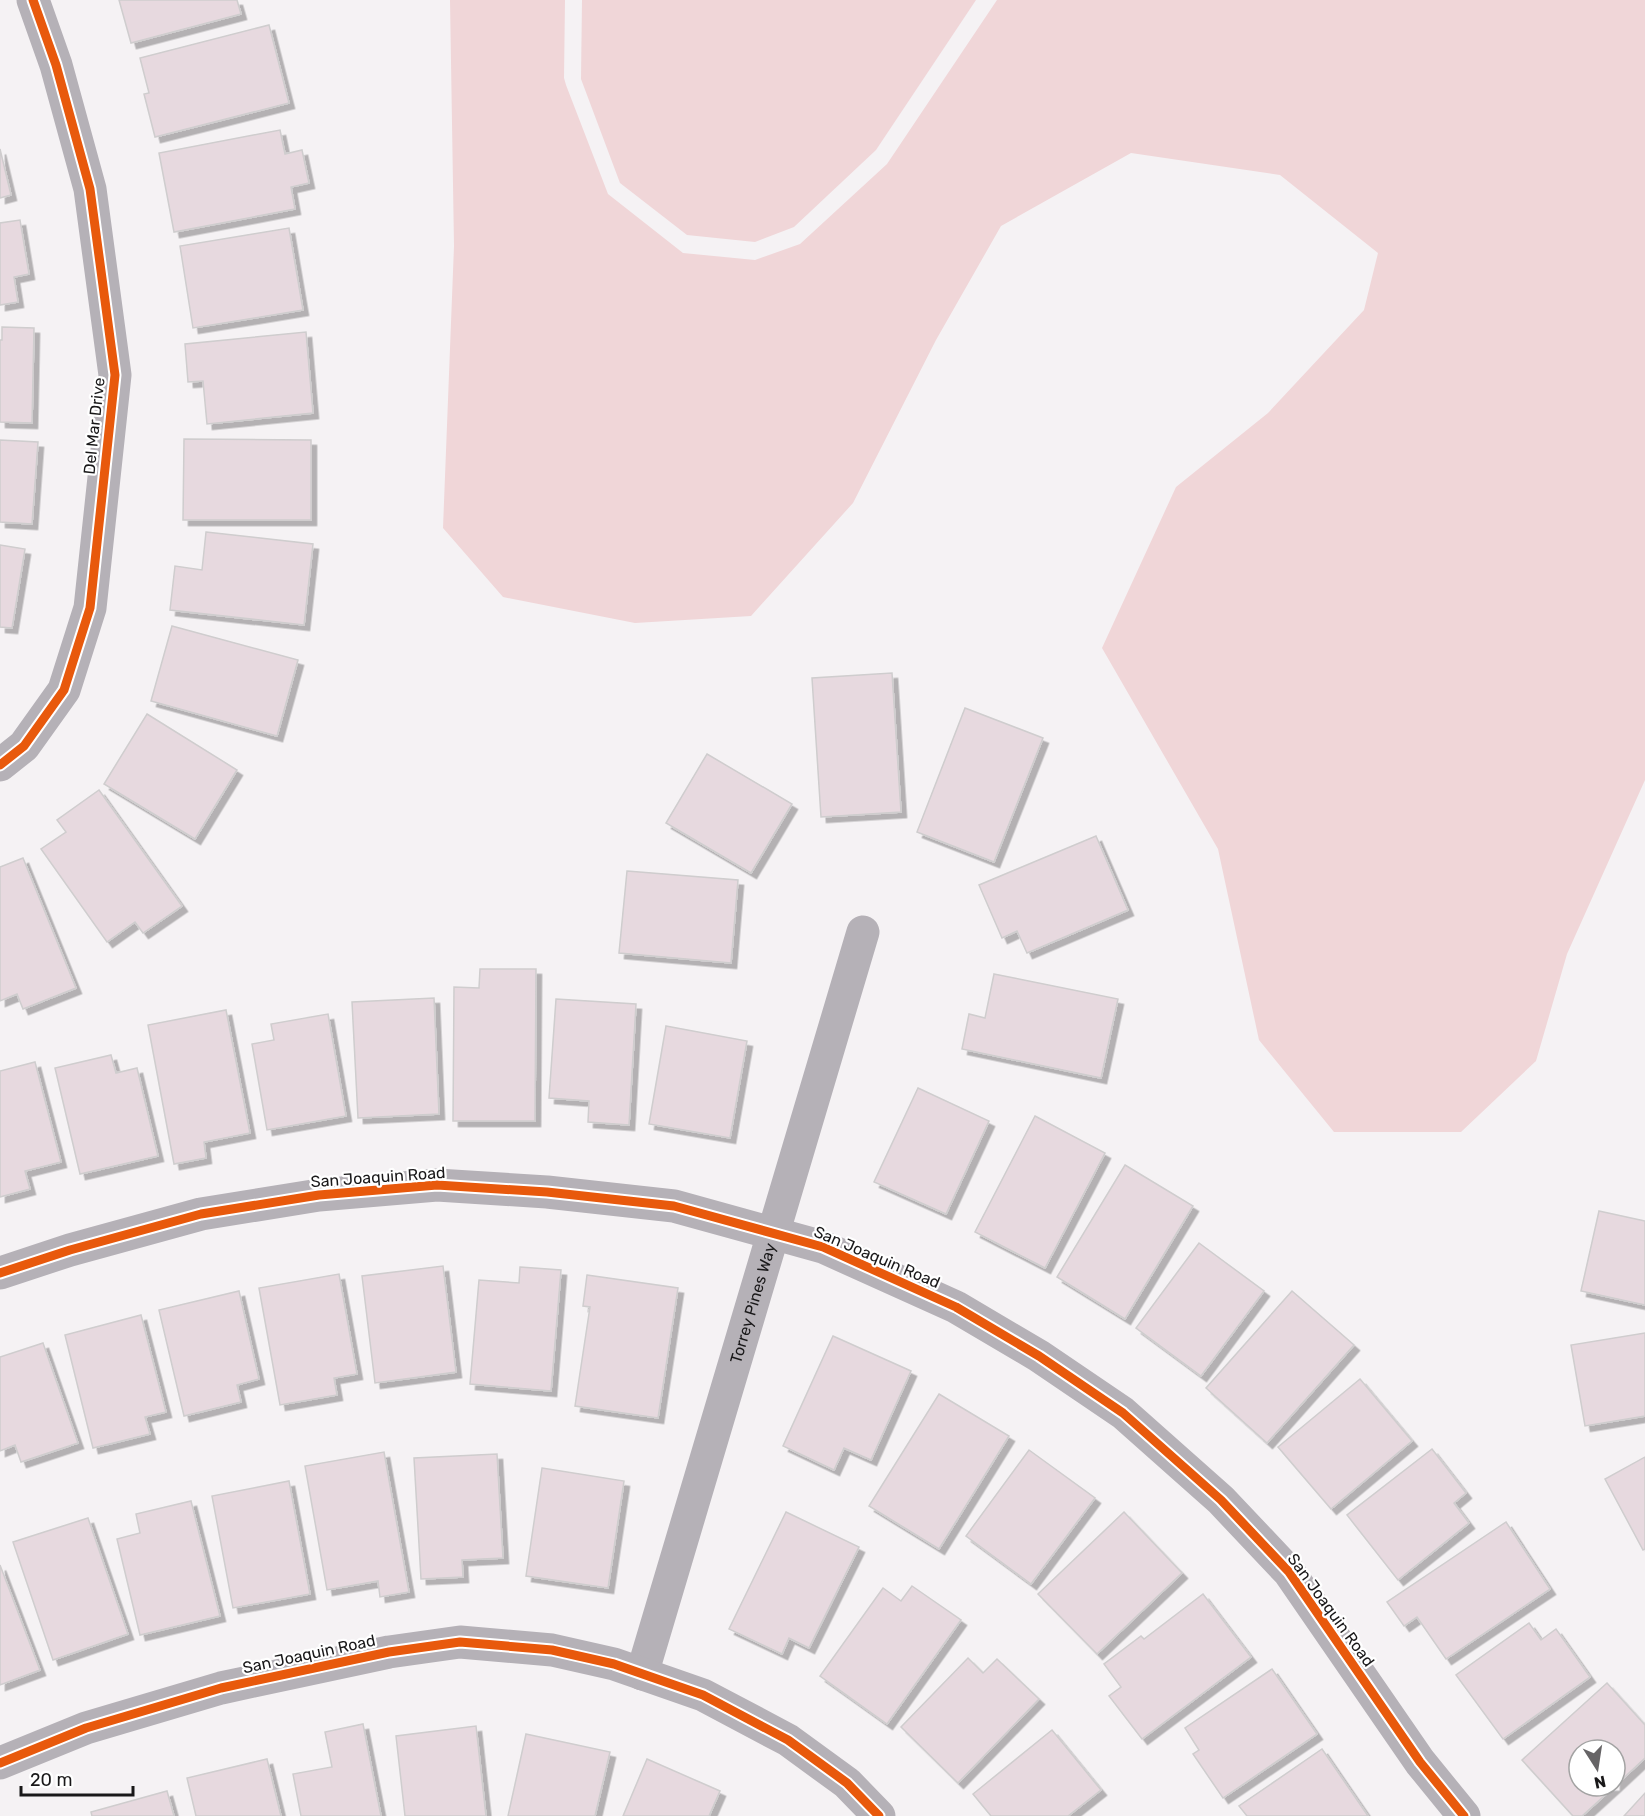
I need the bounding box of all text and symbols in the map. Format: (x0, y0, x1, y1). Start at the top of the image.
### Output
street label: Del Mar Drive (79, 377, 109, 475)
street label: San Joaquin Road (310, 1163, 446, 1191)
street label: San Joaquin Road (811, 1222, 943, 1292)
street label: Torrey Pines Way (726, 1241, 779, 1366)
street label: San Joaquin Road (1284, 1550, 1378, 1670)
street label: San Joaquin Road (241, 1631, 377, 1677)
north arrow (1567, 1738, 1627, 1798)
scale bar (21, 1759, 134, 1797)
text: 20 m (30, 1769, 72, 1791)
text: N (1592, 1772, 1608, 1793)

